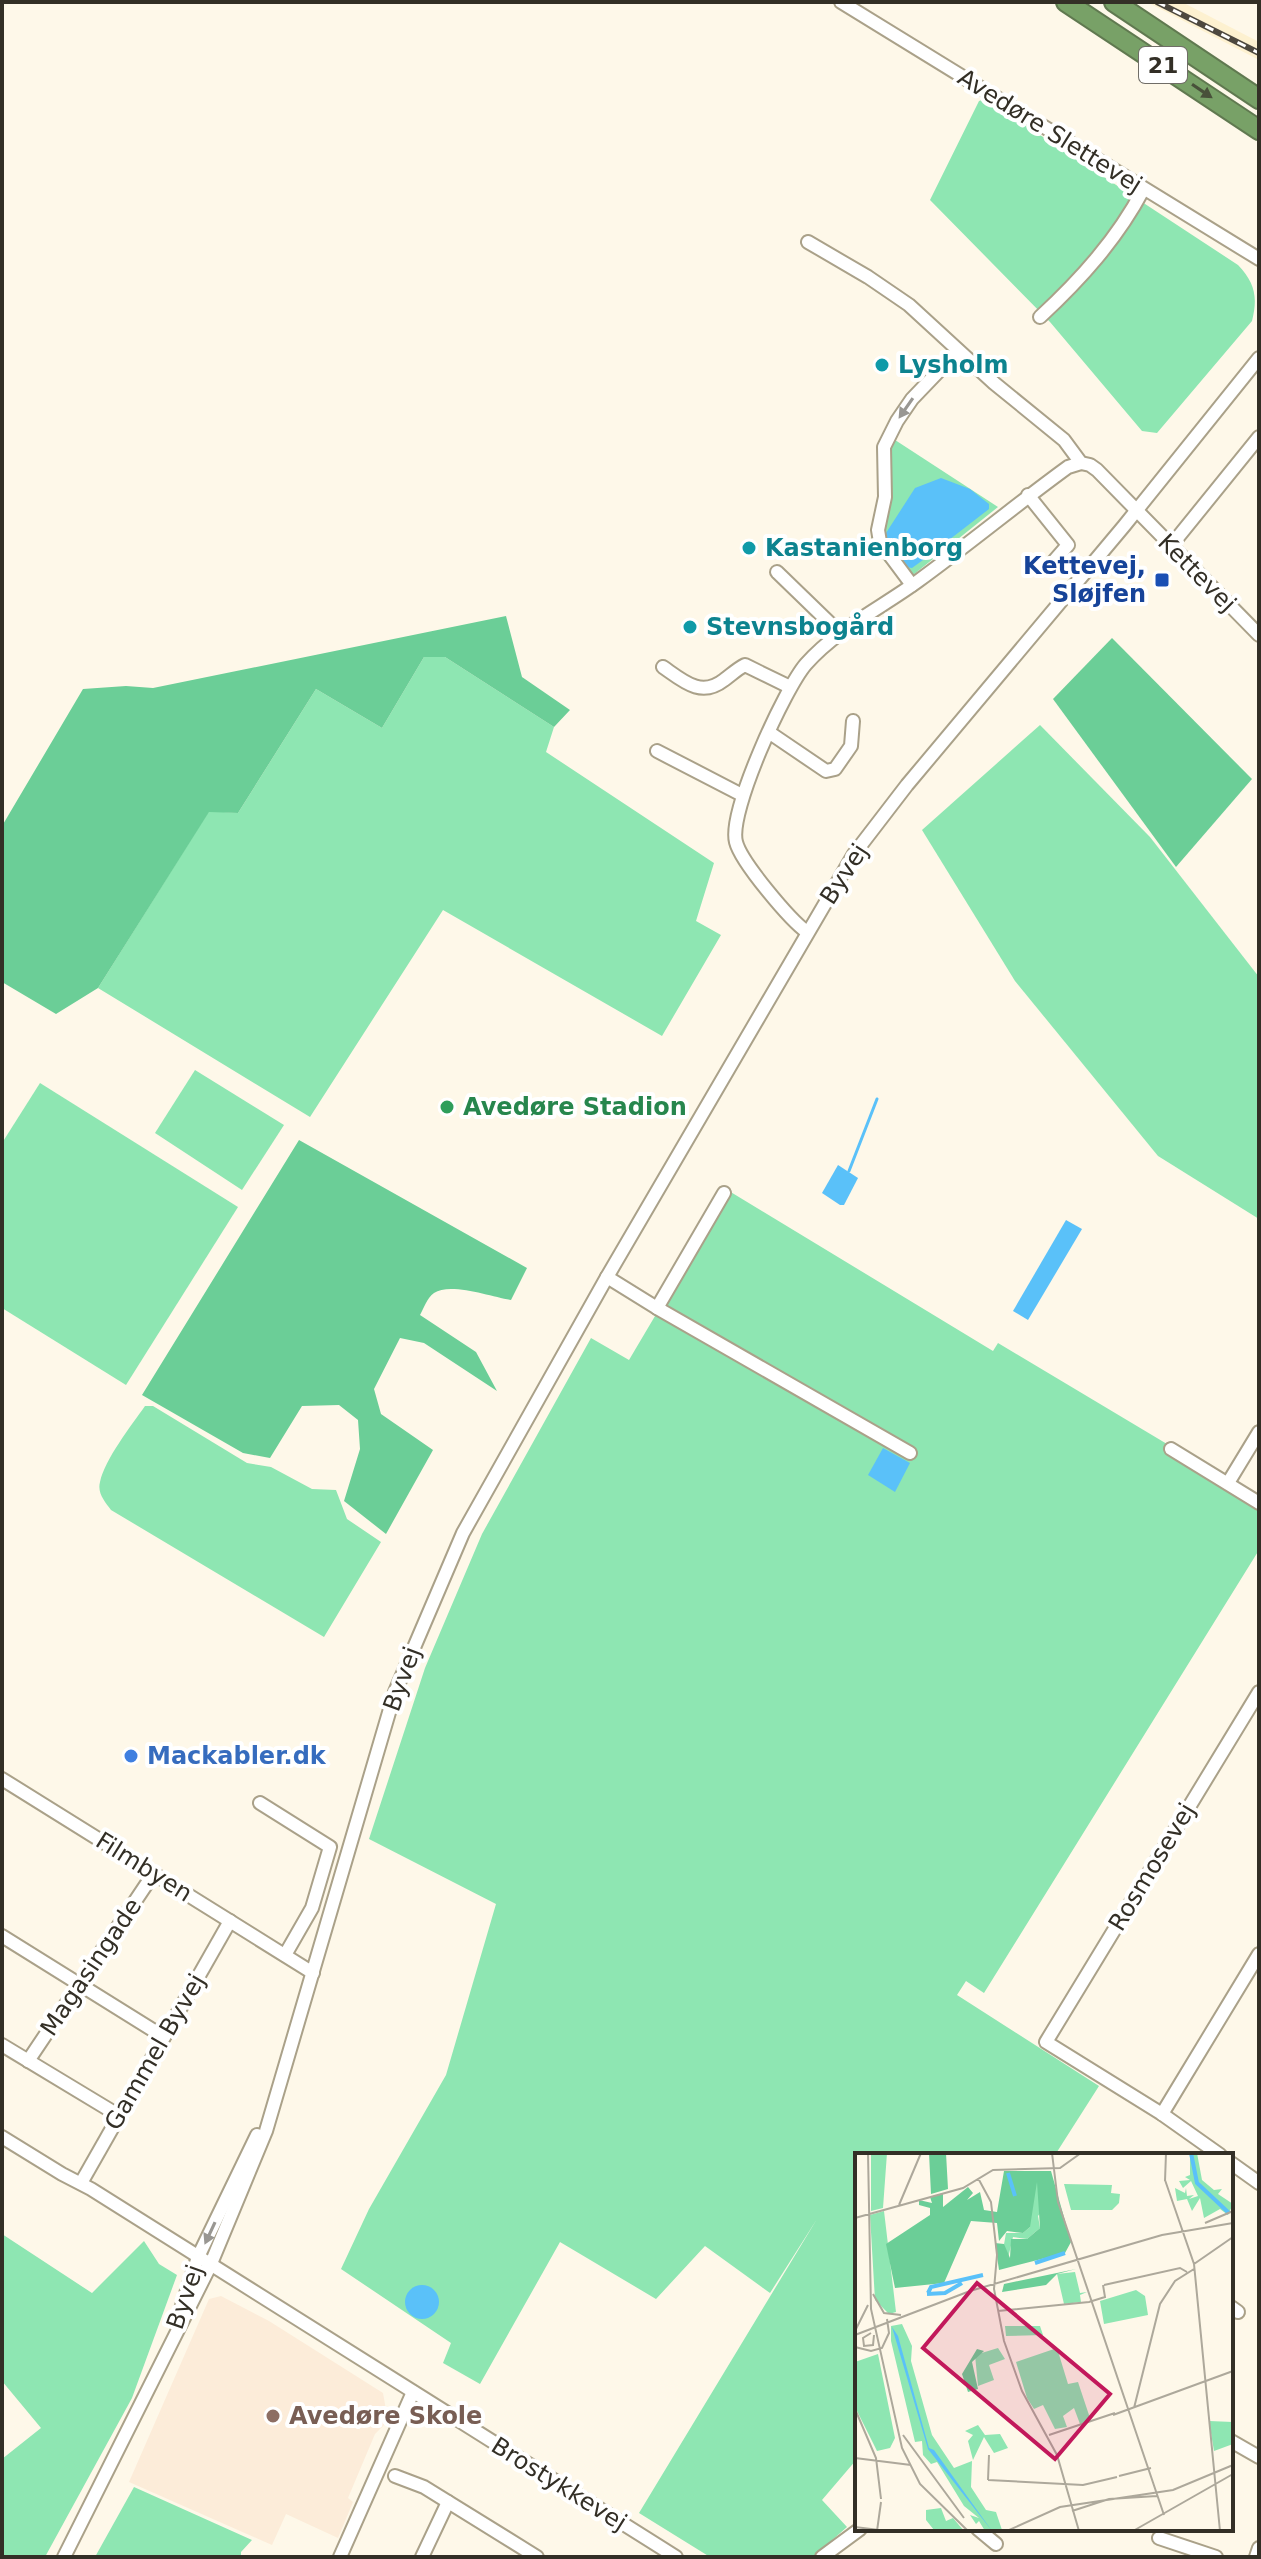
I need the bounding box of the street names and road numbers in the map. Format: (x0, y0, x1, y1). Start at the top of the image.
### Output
road number: 21 (1139, 47, 1187, 83)
street label: Avedøre Slettevej (953, 63, 1147, 199)
street label: Kettevej (1152, 528, 1242, 618)
street label: Byvej (814, 839, 874, 909)
street label: Byvej (378, 1643, 426, 1715)
street label: Rosmosevej (1103, 1798, 1201, 1936)
street label: Filmbyen (91, 1826, 197, 1908)
street label: Magasingade (35, 1893, 147, 2041)
street label: Gammel Byvej (99, 1969, 211, 2135)
street label: Byvej (161, 2261, 209, 2333)
street label: Brostykkevej (486, 2431, 632, 2537)

